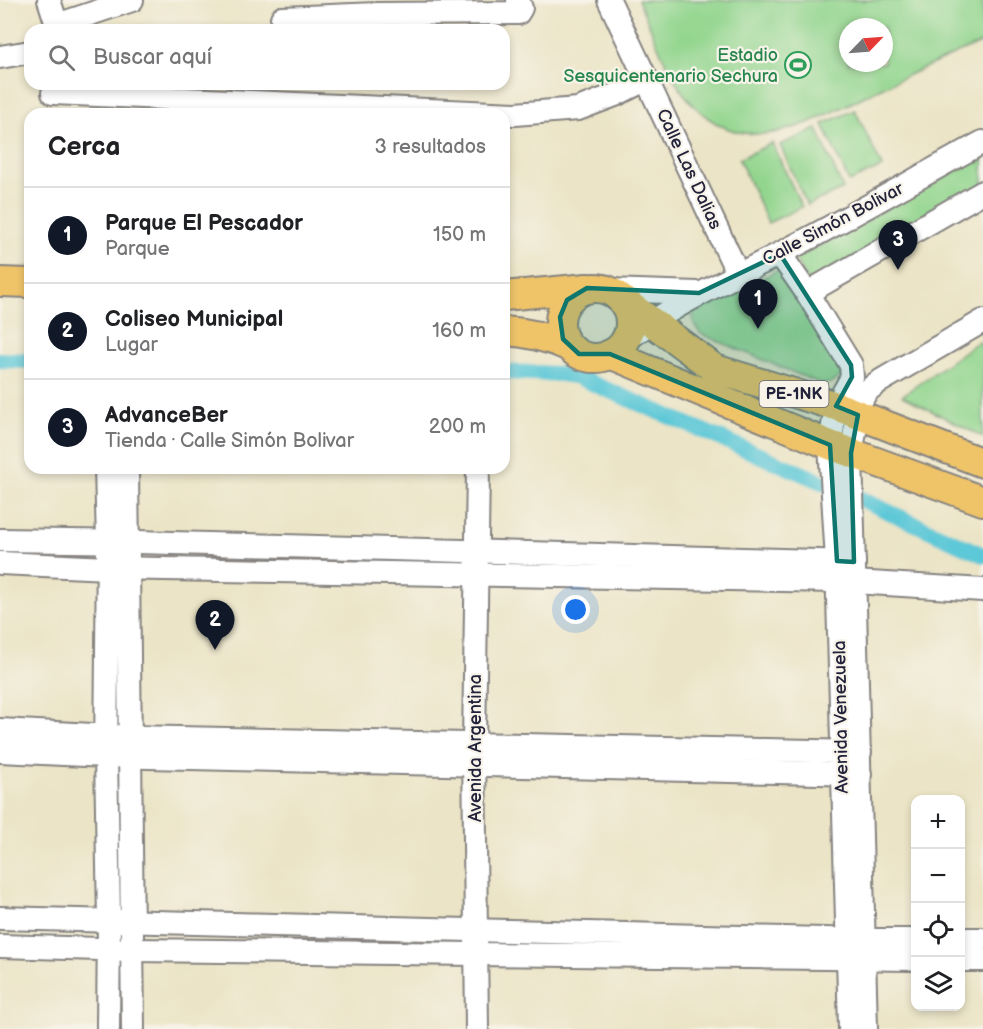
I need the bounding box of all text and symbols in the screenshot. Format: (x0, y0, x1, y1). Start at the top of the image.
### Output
north arrow (839, 18, 893, 72)
search box (24, 24, 510, 90)
icon: search (45, 41, 78, 74)
text: Buscar aquí (93, 44, 212, 71)
place label: Estadio Sesquicentenario Sechura (564, 45, 778, 87)
sports icon: Estadio Sesquicentenario Sechura (783, 50, 813, 80)
street label: Calle Las Dalias (652, 105, 726, 233)
text: Cerca (48, 132, 120, 163)
text: 3 resultados (375, 135, 486, 159)
street label: Calle Simón Bolivar (759, 178, 908, 270)
text: Parque El Pescador (105, 210, 303, 237)
pin: 3 (878, 220, 918, 270)
text: 1 (63, 223, 72, 247)
text: 150 m (433, 223, 486, 247)
text: Parque (105, 237, 170, 261)
pin: 1 (738, 280, 777, 329)
text: Coliseo Municipal (105, 306, 283, 333)
text: 2 (62, 319, 73, 343)
text: 160 m (432, 319, 486, 343)
text: Lugar (105, 333, 158, 357)
road number: PE-1NK (760, 381, 828, 407)
text: AdvanceBer (105, 402, 228, 429)
text: 3 (62, 415, 73, 439)
text: 200 m (429, 415, 486, 439)
text: Tienda · Calle Simón Bolivar (105, 429, 354, 453)
your location (561, 595, 590, 624)
pin: 2 (196, 600, 234, 650)
street label: Avenida Venezuela (829, 640, 853, 794)
street label: Avenida Argentina (465, 674, 486, 822)
map controls (911, 795, 965, 1011)
button: + (911, 795, 965, 849)
button: − (911, 849, 965, 903)
button: locate (911, 903, 965, 957)
button: layers (911, 957, 965, 1011)

